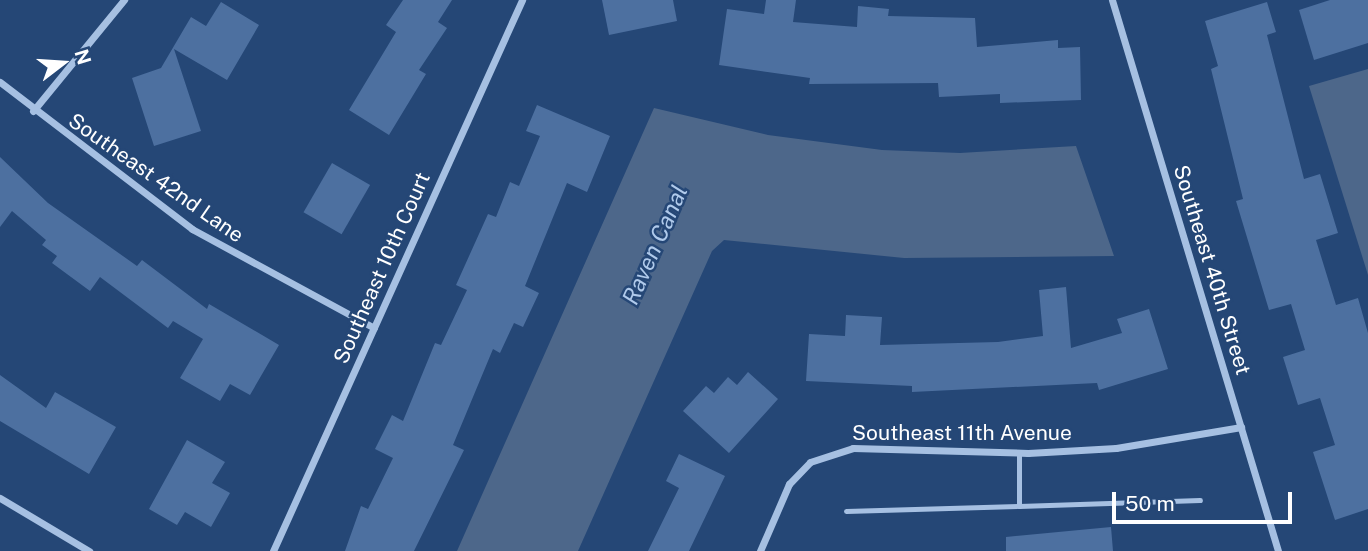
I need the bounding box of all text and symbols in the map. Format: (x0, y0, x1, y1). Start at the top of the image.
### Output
north arrow (28, 28, 98, 98)
text: N (70, 47, 96, 67)
street label: Southeast 42nd Lane (64, 108, 248, 248)
street label: Southeast 40th Street (1168, 162, 1256, 378)
street label: Southeast 10th Court (328, 168, 436, 368)
water label: Raven Canal (616, 181, 694, 309)
street label: Southeast 11th Avenue (852, 420, 1072, 446)
scale bar (1116, 477, 1296, 522)
text: 50 m (1125, 491, 1175, 516)

